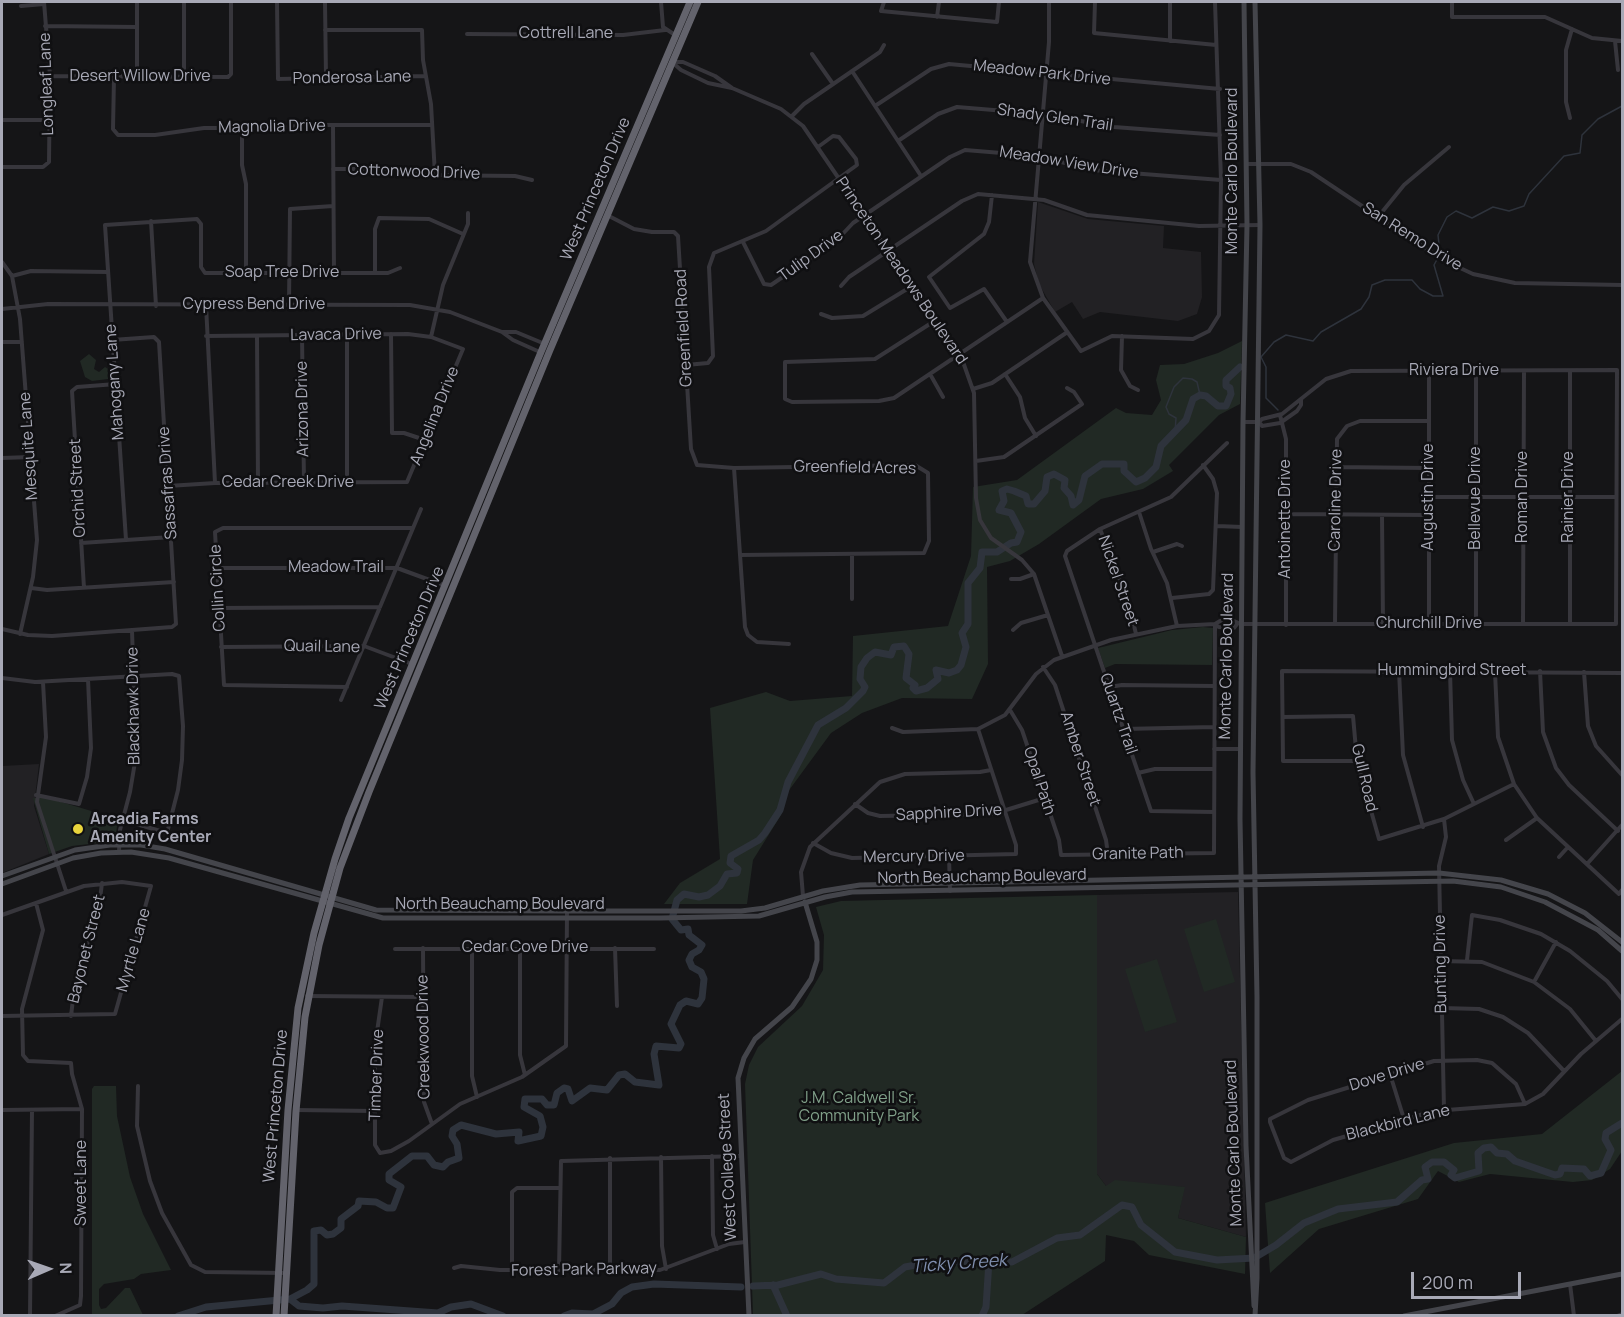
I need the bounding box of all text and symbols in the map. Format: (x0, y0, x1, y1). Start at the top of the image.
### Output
street label: Cottrell Lane (519, 24, 613, 44)
street label: Longleaf Lane (36, 32, 58, 136)
street label: Meadow Park Drive (972, 56, 1112, 90)
street label: Desert Willow Drive (69, 67, 211, 87)
street label: Ponderosa Lane (292, 67, 412, 89)
street label: Monte Carlo Boulevard (1223, 88, 1243, 254)
street label: Shady Glen Trail (996, 100, 1114, 136)
street label: West Princeton Drive (557, 115, 635, 263)
street label: Magnolia Drive (218, 116, 326, 138)
street label: Meadow View Drive (998, 143, 1140, 183)
street label: Cottonwood Drive (347, 160, 481, 184)
street label: Princeton Meadows Boulevard (831, 174, 971, 368)
street label: San Remo Drive (1358, 199, 1466, 275)
street label: Tulip Drive (775, 226, 847, 286)
street label: Soap Tree Drive (225, 263, 339, 283)
street label: Greenfield Road (671, 268, 697, 388)
street label: Cypress Bend Drive (183, 295, 325, 315)
street label: Mahogany Lane (101, 323, 129, 441)
street label: Lavaca Drive (290, 325, 382, 345)
street label: Arizona Drive (293, 361, 313, 457)
street label: Riviera Drive (1409, 361, 1499, 381)
street label: Angelina Drive (406, 364, 464, 468)
street label: Mesquite Lane (16, 391, 42, 501)
street label: Sassafras Drive (154, 426, 182, 540)
street label: Orchid Street (66, 438, 90, 538)
street label: Augustin Drive (1419, 443, 1439, 551)
street label: Bellevue Drive (1466, 446, 1486, 550)
street label: Caroline Drive (1326, 449, 1346, 551)
street label: Roman Drive (1513, 451, 1533, 543)
street label: Rainier Drive (1559, 451, 1579, 543)
street label: Greenfield Acres (794, 457, 916, 479)
street label: Antoinette Drive (1276, 459, 1296, 579)
street label: Cedar Creek Drive (222, 473, 354, 493)
street label: Nickel Street (1094, 533, 1142, 629)
street label: Collin Circle (206, 544, 230, 632)
street label: Meadow Trail (288, 558, 384, 578)
street label: West Princeton Drive (371, 564, 449, 712)
street label: Monte Carlo Boulevard (1216, 572, 1238, 740)
street label: Churchill Drive (1376, 614, 1482, 634)
street label: Quail Lane (284, 637, 360, 657)
street label: Blackhawk Drive (123, 647, 145, 765)
street label: Hummingbird Street (1378, 661, 1526, 681)
street label: Quartz Trail (1095, 671, 1141, 757)
street label: Amber Street (1056, 709, 1104, 809)
street label: Gull Road (1347, 742, 1381, 814)
street label: Opal Path (1019, 744, 1059, 818)
street label: Sapphire Drive (895, 801, 1003, 825)
place label: Arcadia Farms Amenity Center (90, 810, 211, 848)
marker: Arcadia Farms Amenity Center (71, 822, 85, 836)
street label: Granite Path (1092, 844, 1184, 864)
street label: Mercury Drive (863, 847, 965, 867)
street label: North Beauchamp Boulevard (877, 866, 1087, 888)
street label: Bayonet Street (64, 893, 110, 1005)
street label: North Beauchamp Boulevard (395, 895, 605, 915)
street label: Myrtle Lane (113, 906, 155, 994)
street label: Bunting Drive (1431, 915, 1451, 1013)
street label: Cedar Cove Drive (462, 938, 588, 958)
street label: Creekwood Drive (413, 975, 435, 1099)
street label: West Princeton Drive (260, 1029, 292, 1183)
street label: Timber Drive (366, 1029, 388, 1121)
street label: Dove Drive (1347, 1054, 1427, 1096)
street label: Monte Carlo Boulevard (1221, 1059, 1247, 1227)
park label: J.M. Caldwell Sr. Community Park (799, 1089, 919, 1127)
street label: West College Street (715, 1093, 741, 1241)
street label: Blackbird Lane (1344, 1101, 1452, 1145)
street label: Sweet Lane (72, 1140, 92, 1226)
north arrow (18, 1239, 78, 1299)
water label: Ticky Creek (910, 1250, 1008, 1278)
street label: Forest Park Parkway (511, 1259, 657, 1281)
scale bar (1414, 1260, 1524, 1298)
text: N (55, 1262, 77, 1275)
text: 200 m (1422, 1270, 1473, 1294)

